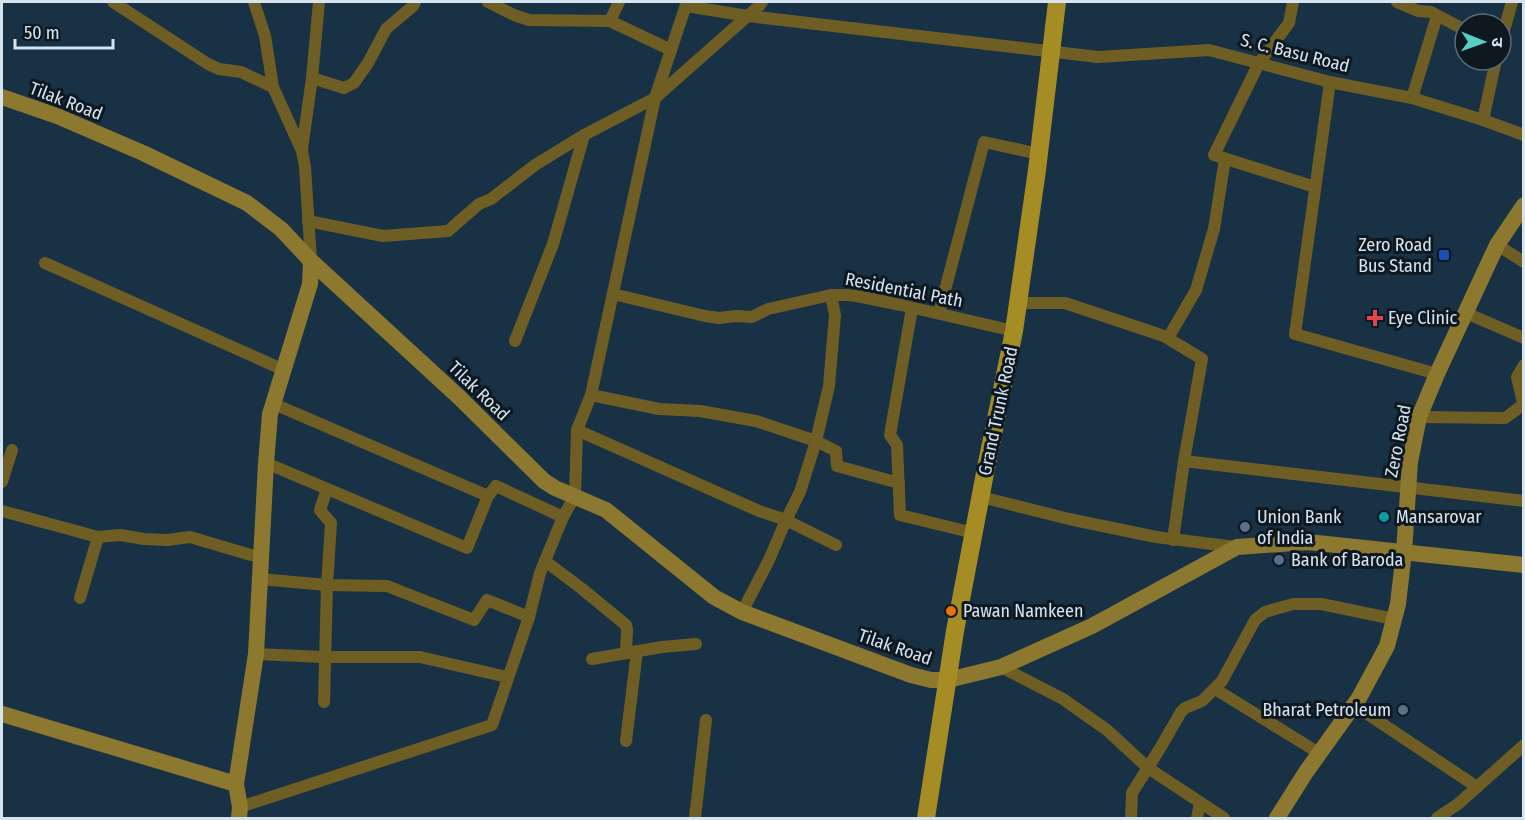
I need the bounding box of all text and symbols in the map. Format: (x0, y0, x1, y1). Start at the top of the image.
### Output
scale bar (15, 12, 112, 50)
north arrow (1453, 12, 1513, 72)
text: 50 m (24, 22, 60, 44)
street label: S. C. Basu Road (1238, 29, 1352, 77)
text: उ (1488, 37, 1507, 48)
street label: Tilak Road (26, 77, 106, 125)
place label: Zero Road Bus Stand (1358, 234, 1432, 277)
marker: Zero Road Bus Stand (1437, 248, 1451, 262)
street label: Residential Path (843, 268, 965, 312)
place label: Eye Clinic (1388, 307, 1457, 329)
marker: Eye Clinic (1366, 309, 1384, 327)
street label: Grand Trunk Road (974, 345, 1022, 477)
street label: Tilak Road (444, 357, 514, 425)
street label: Zero Road (1380, 403, 1416, 479)
place label: Union Bank of India (1257, 506, 1342, 549)
place label: Mansarovar (1396, 506, 1482, 528)
marker: Mansarovar (1377, 510, 1391, 524)
marker: Union Bank of India (1238, 520, 1252, 534)
place label: Bank of Baroda (1291, 549, 1404, 571)
marker: Bank of Baroda (1272, 553, 1286, 567)
place label: Pawan Namkeen (963, 600, 1083, 622)
marker: Pawan Namkeen (944, 604, 958, 618)
street label: Tilak Road (855, 624, 935, 670)
place label: Bharat Petroleum (1262, 699, 1391, 721)
marker: Bharat Petroleum (1396, 703, 1410, 717)

